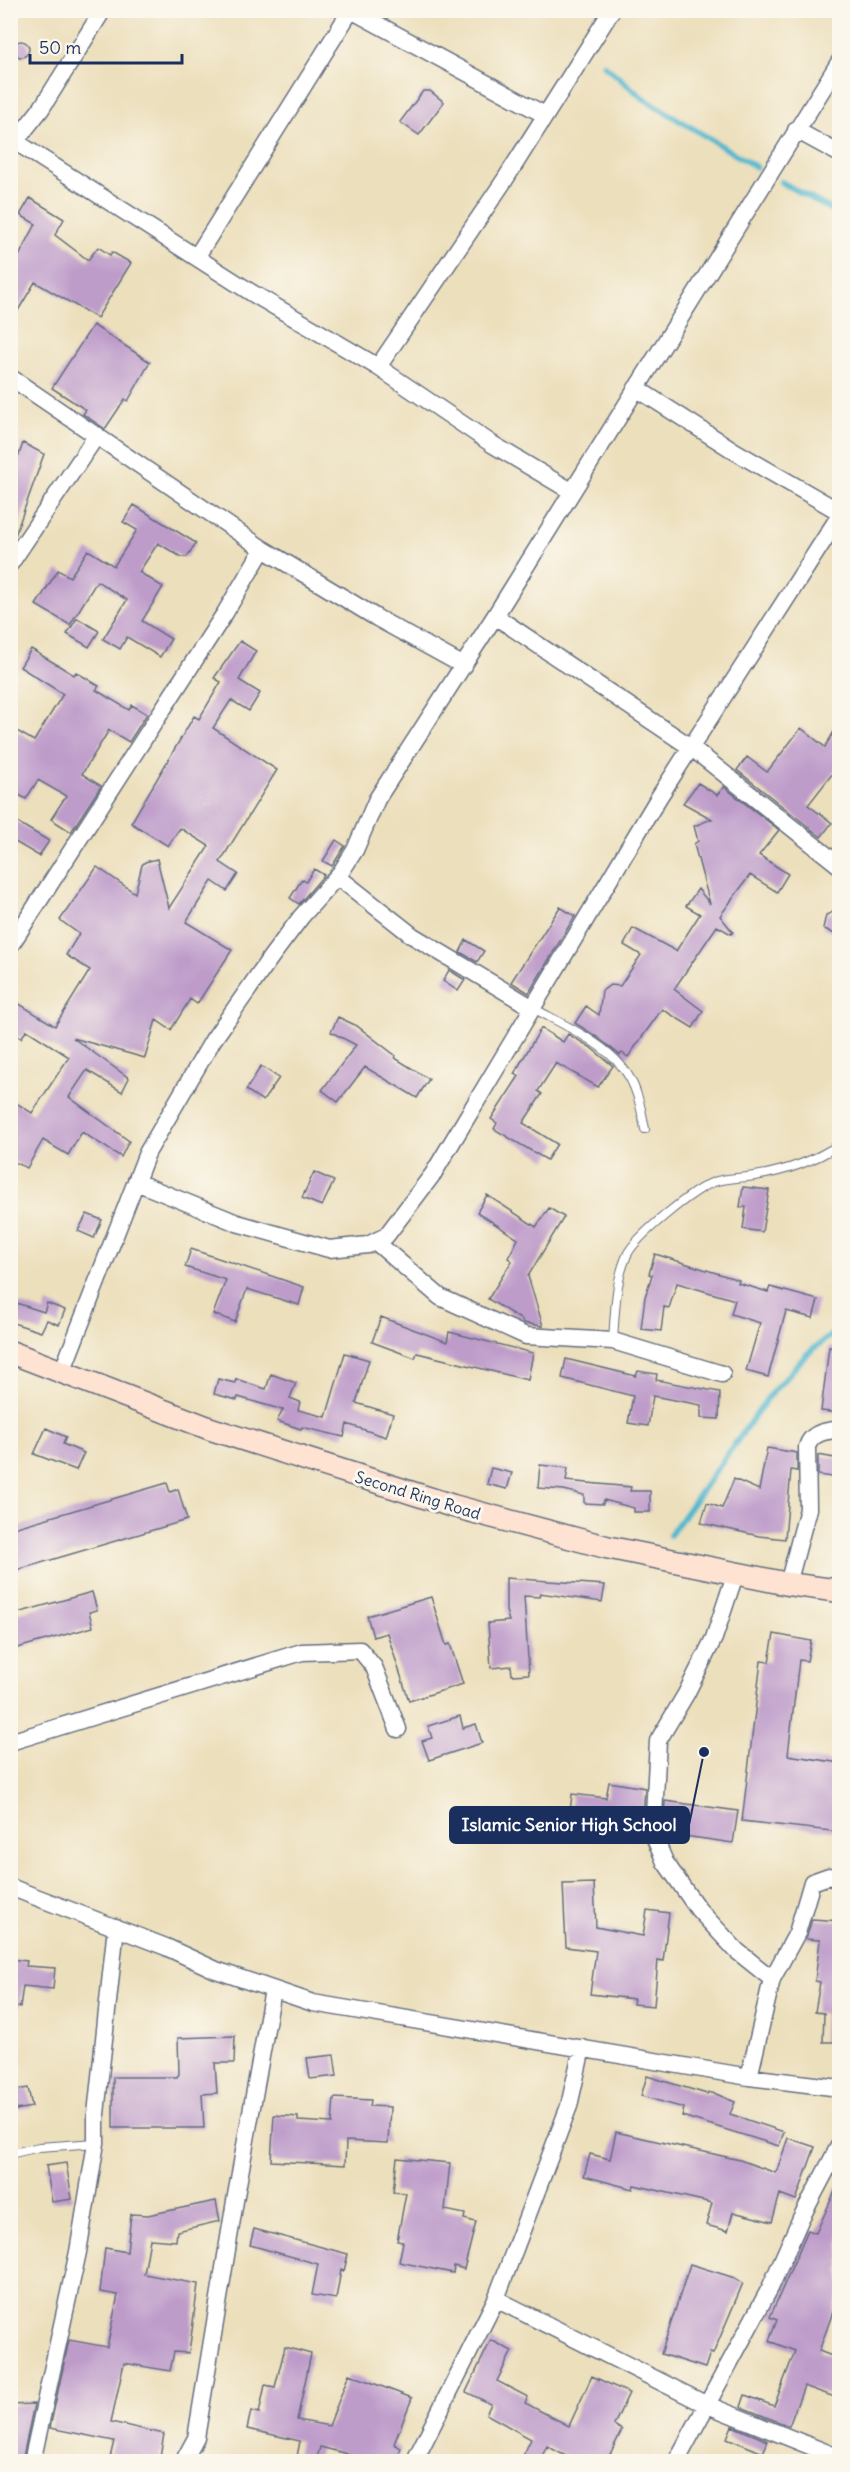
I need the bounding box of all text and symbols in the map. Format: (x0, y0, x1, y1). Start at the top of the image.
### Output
scale bar (30, 27, 182, 65)
text: 50 m (39, 36, 81, 59)
street label: Second Ring Road (353, 1466, 483, 1524)
callout: Islamic Senior High School (450, 1807, 689, 1843)
text: Islamic Senior High School (461, 1813, 677, 1836)

